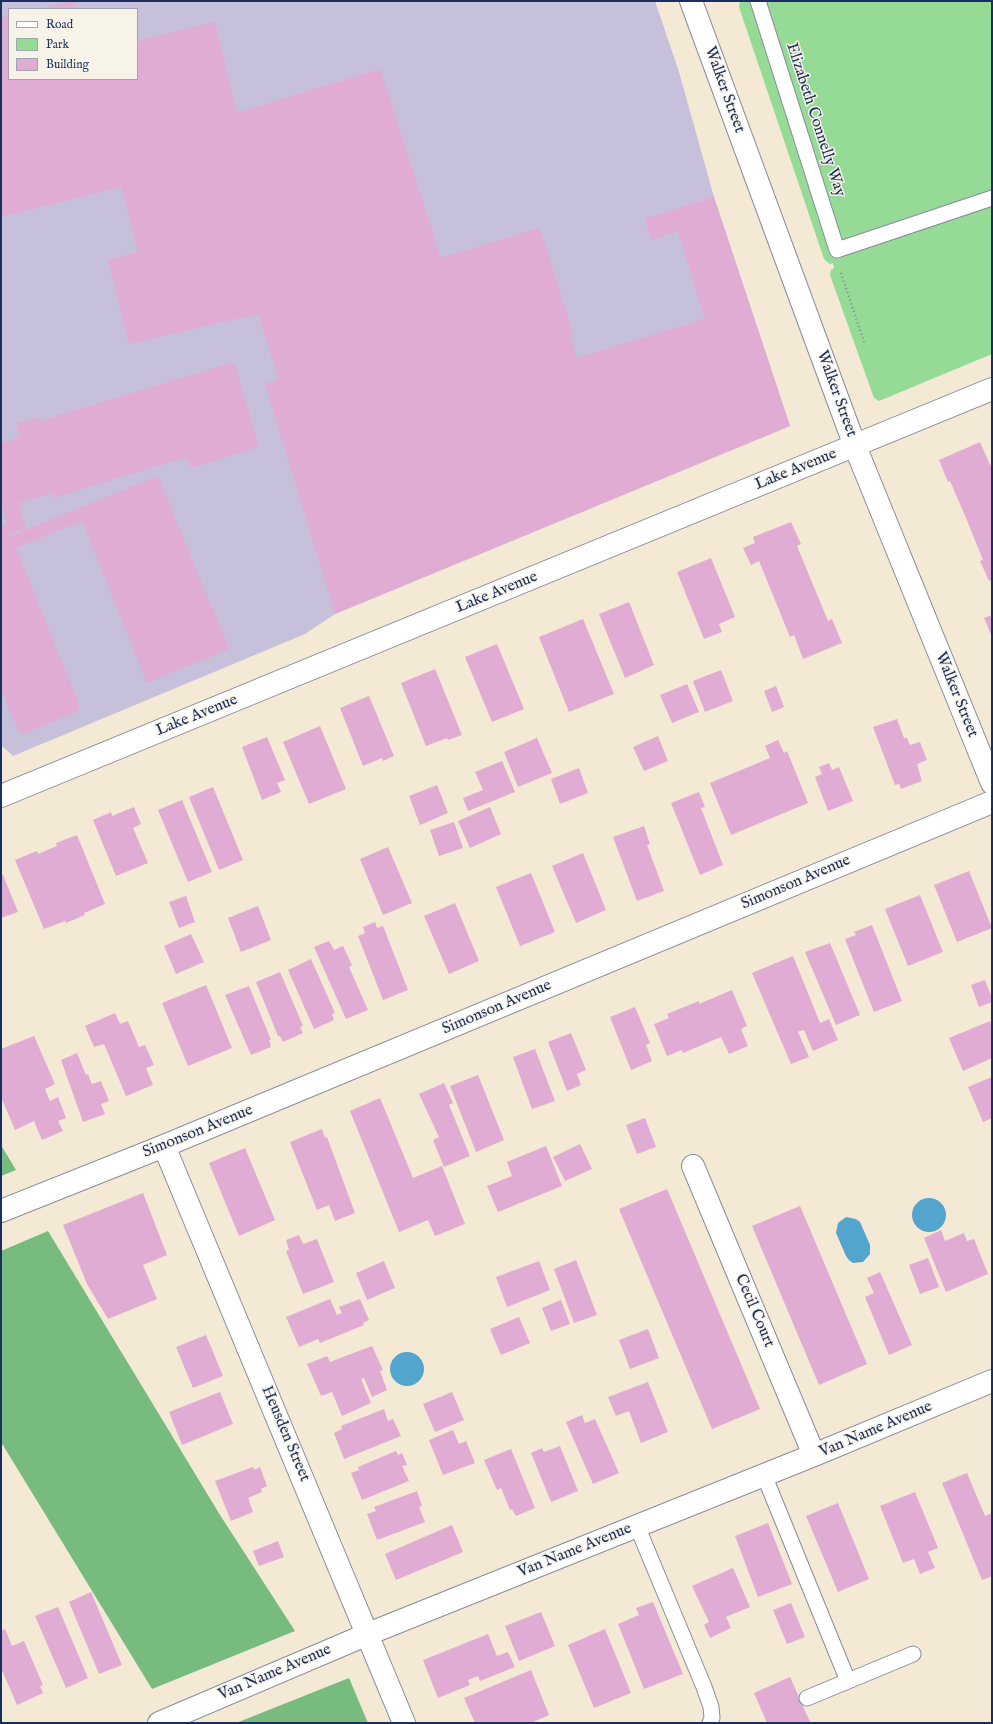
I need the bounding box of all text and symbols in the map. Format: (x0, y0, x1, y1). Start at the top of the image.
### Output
legend (8, 8, 138, 80)
text: Road (46, 17, 73, 32)
text: Park (46, 37, 69, 52)
street label: Elizabeth Connelly Way (781, 41, 849, 199)
street label: Walker Street (700, 44, 748, 136)
text: Building (46, 57, 89, 72)
street label: Walker Street (812, 348, 860, 440)
street label: Lake Avenue (752, 445, 840, 495)
street label: Lake Avenue (453, 568, 541, 618)
street label: Walker Street (930, 649, 982, 741)
street label: Lake Avenue (153, 691, 241, 741)
street label: Simonson Avenue (738, 851, 854, 915)
street label: Simonson Avenue (439, 976, 555, 1040)
street label: Simonson Avenue (140, 1101, 256, 1163)
street label: Cecil Court (730, 1272, 778, 1350)
street label: Heusden Street (256, 1383, 314, 1485)
street label: Van Name Avenue (817, 1398, 935, 1462)
street label: Van Name Avenue (515, 1519, 635, 1583)
street label: Van Name Avenue (216, 1641, 334, 1705)

